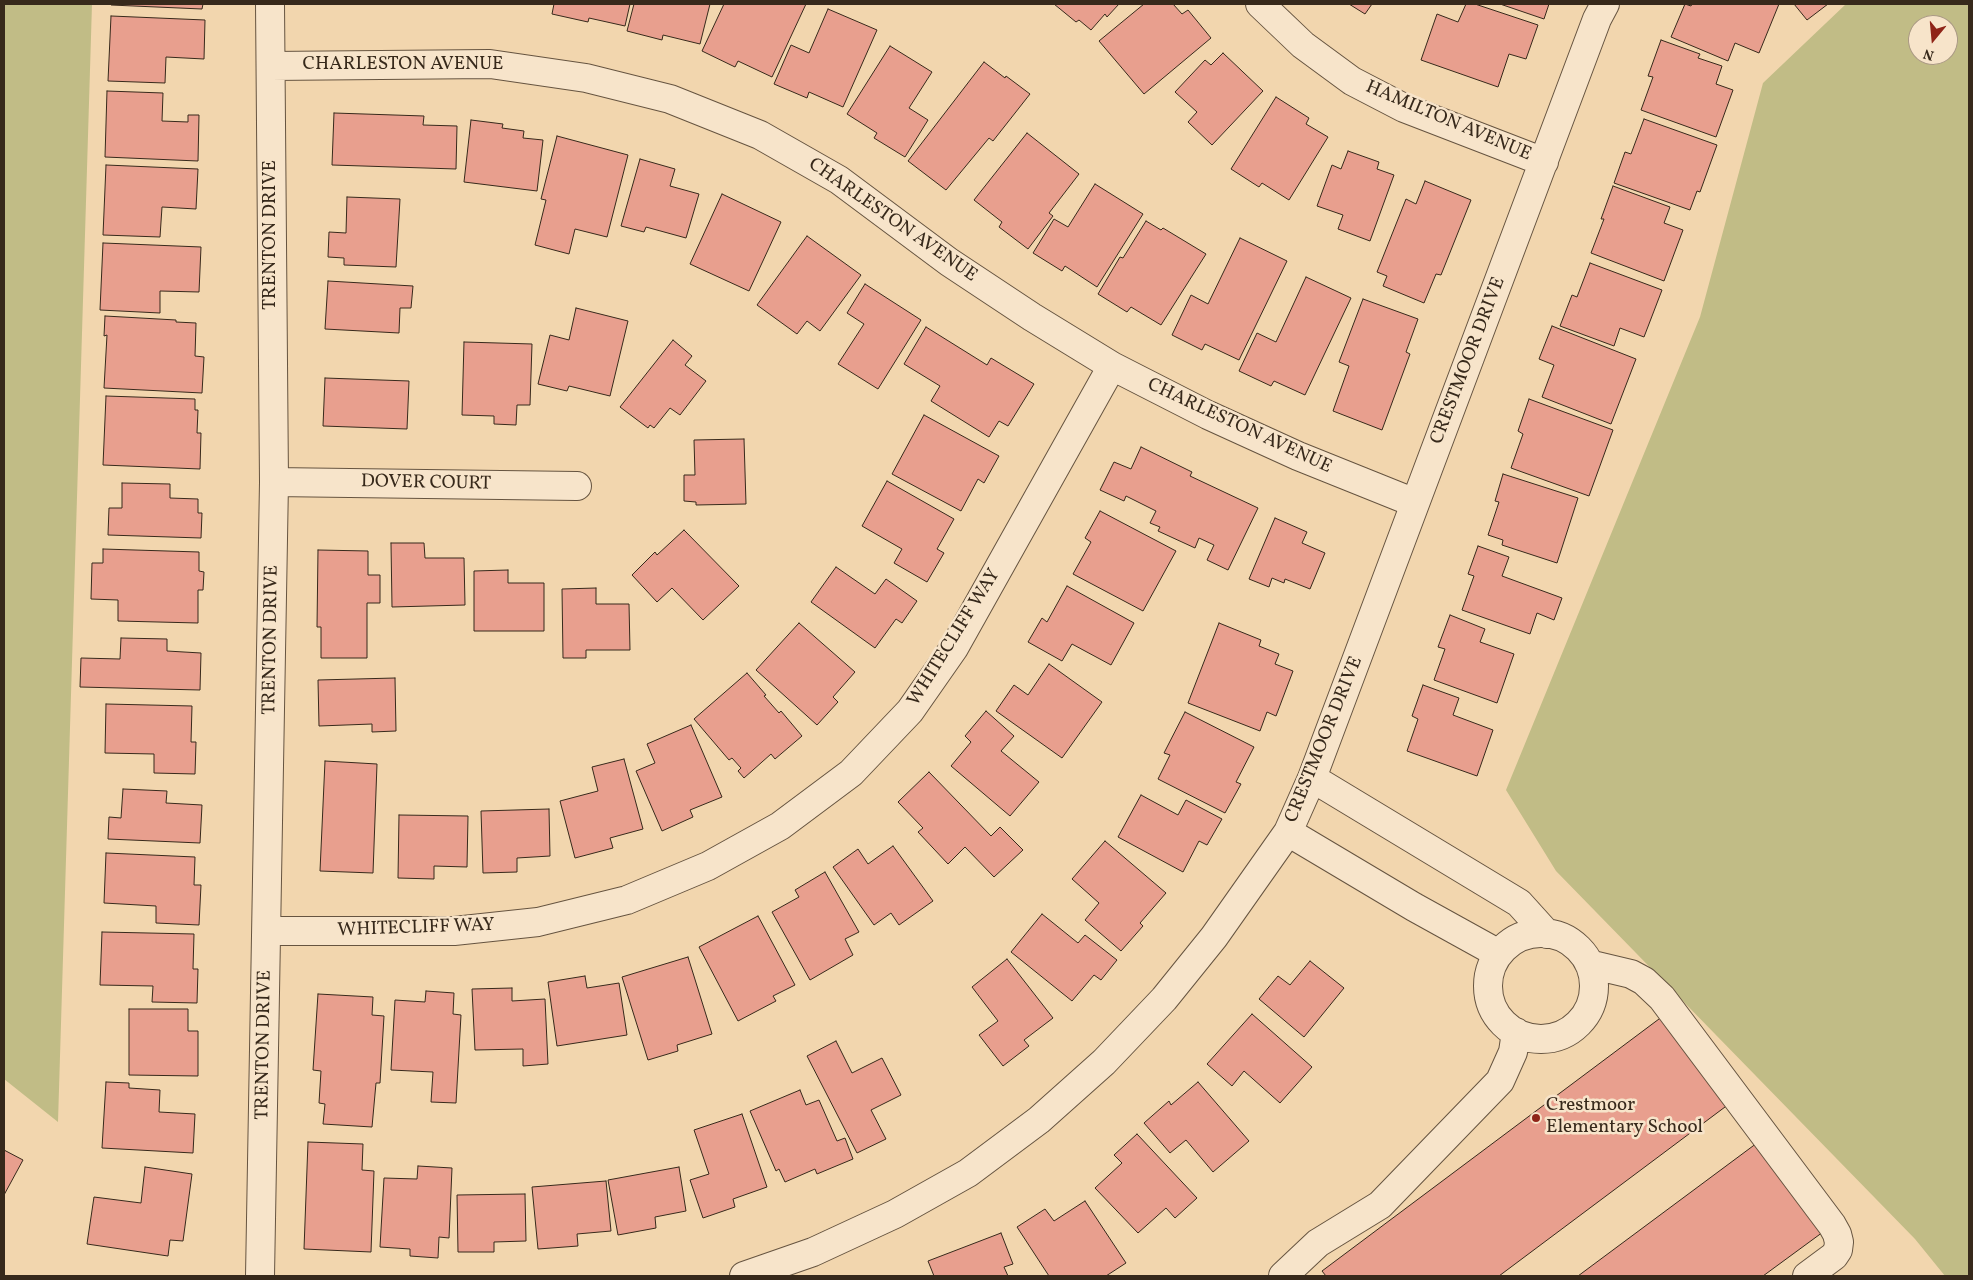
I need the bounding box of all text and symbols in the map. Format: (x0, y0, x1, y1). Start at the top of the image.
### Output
north arrow (1908, 15, 1958, 65)
text: N (1921, 43, 1936, 64)
street label: CHARLESTON AVENUE (303, 55, 503, 77)
street label: HAMILTON AVENUE (1362, 77, 1534, 167)
street label: CHARLESTON AVENUE (803, 154, 981, 288)
street label: TRENTON DRIVE (261, 160, 283, 310)
street label: CRESTMOOR DRIVE (1427, 274, 1511, 448)
street label: CHARLESTON AVENUE (1143, 374, 1335, 480)
street label: DOVER COURT (361, 471, 491, 497)
street label: TRENTON DRIVE (259, 565, 285, 715)
street label: WHITECLIFF WAY (904, 565, 1006, 711)
street label: CRESTMOOR DRIVE (1281, 654, 1369, 826)
street label: WHITECLIFF WAY (337, 915, 495, 943)
street label: TRENTON DRIVE (252, 970, 278, 1120)
place label: Crestmoor Elementary School (1546, 1096, 1703, 1140)
marker: Crestmoor Elementary School (1530, 1112, 1542, 1124)

